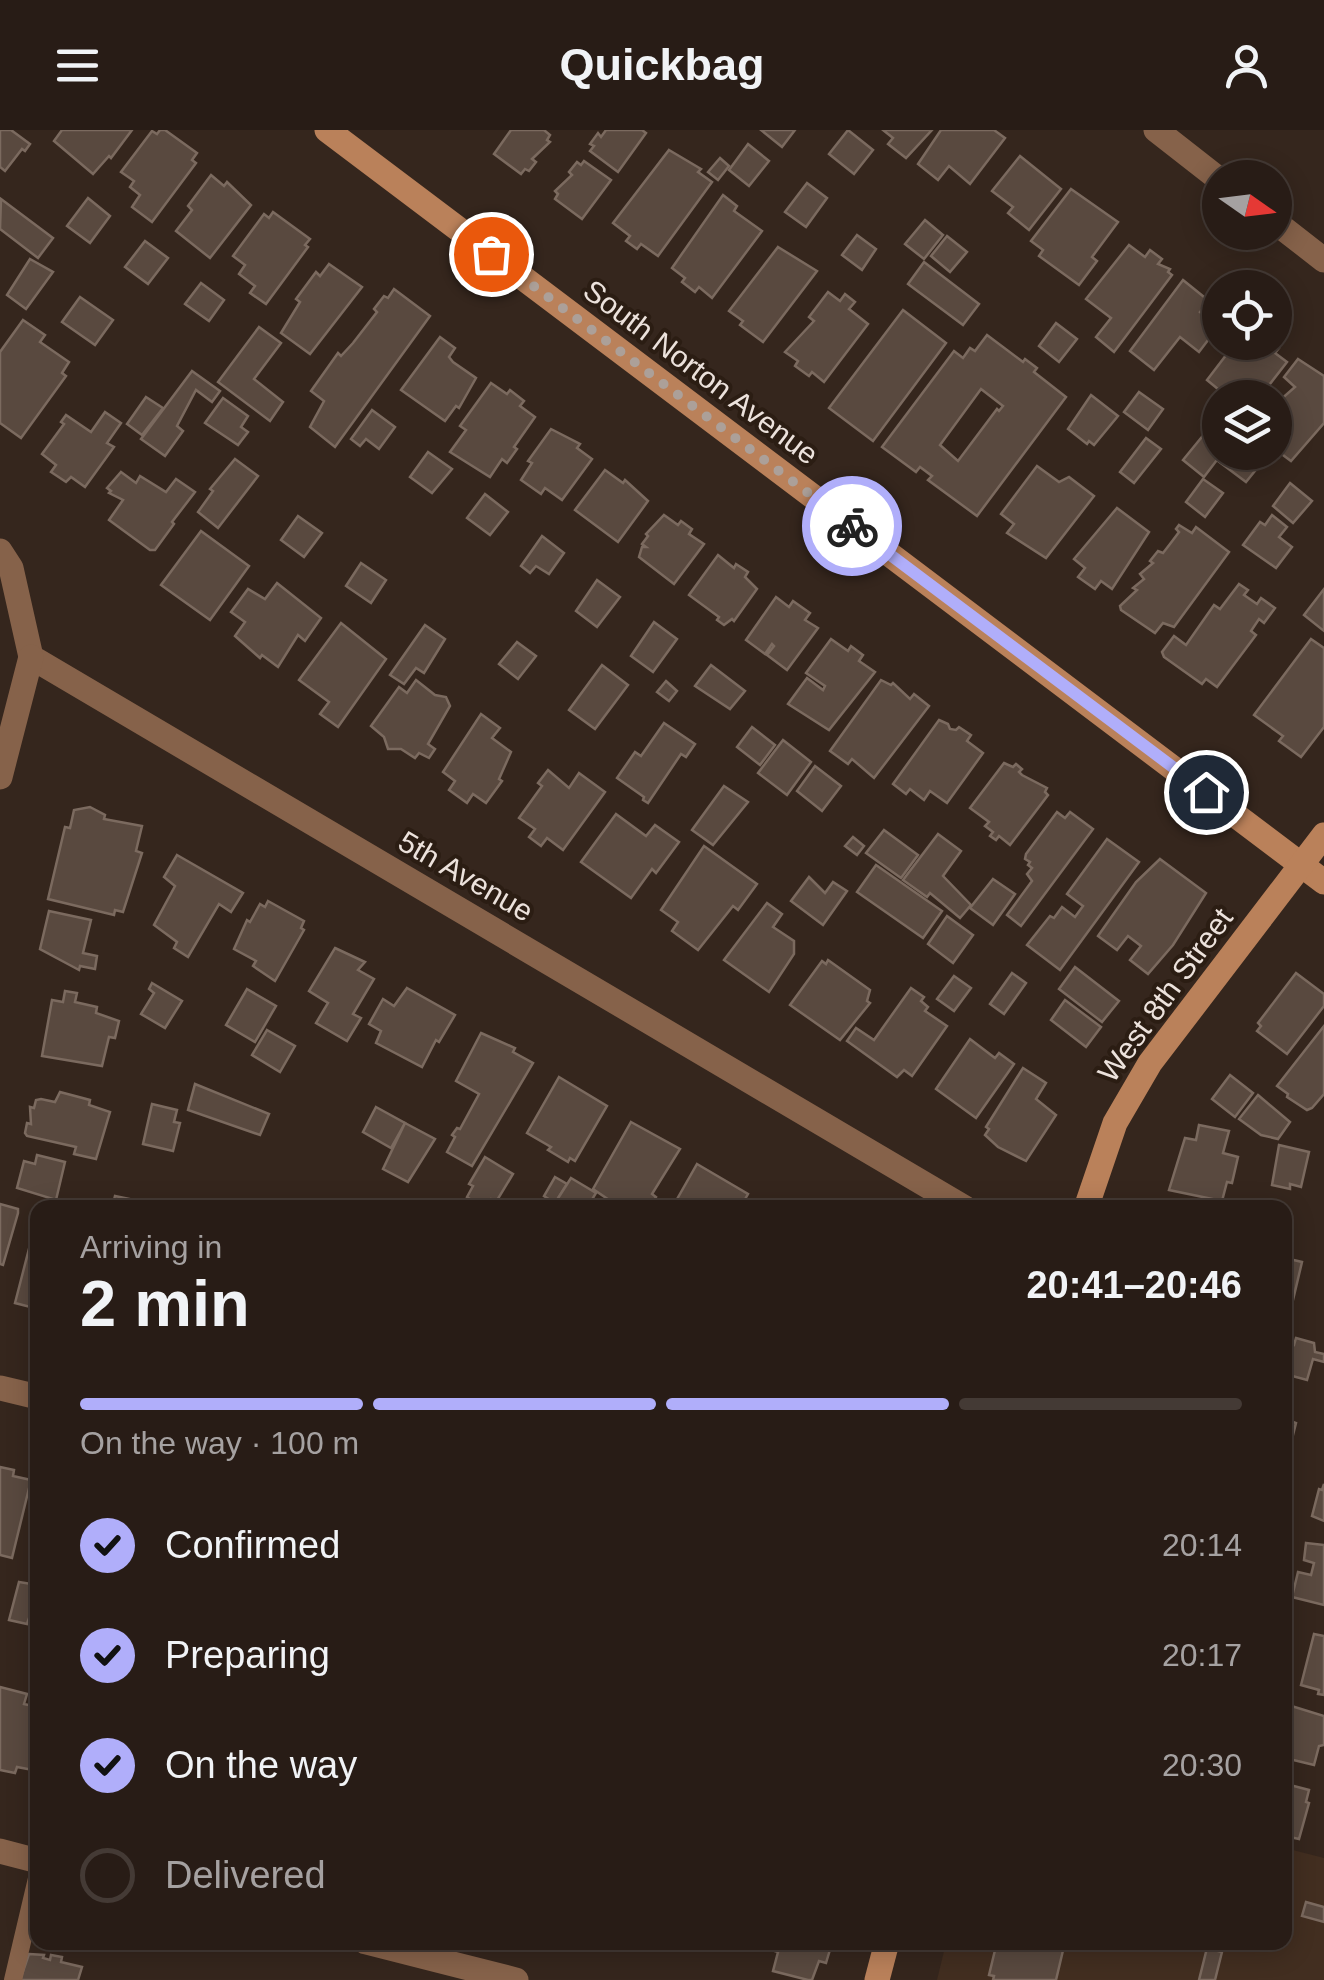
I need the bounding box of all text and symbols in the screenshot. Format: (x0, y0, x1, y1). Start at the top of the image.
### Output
icon: menu (50, 38, 105, 93)
icon: person (1219, 38, 1274, 93)
text: Quickbag (559, 39, 765, 90)
north arrow (1202, 160, 1292, 250)
map controls (1202, 160, 1292, 470)
pin (449, 212, 534, 297)
icon: bag (464, 227, 519, 282)
button: locate (1202, 270, 1292, 360)
street label: South Norton Avenue (577, 273, 825, 471)
button: layers (1202, 380, 1292, 470)
courier (802, 476, 902, 576)
icon: bike (825, 499, 880, 554)
pin (1164, 750, 1249, 835)
icon: home (1179, 765, 1234, 820)
street label: 5th Avenue (393, 824, 539, 928)
street label: West 8th Street (1091, 901, 1239, 1088)
text: Arriving in (80, 1229, 222, 1265)
text: 20:41–20:46 (1026, 1264, 1242, 1306)
text: 2 min (80, 1267, 250, 1340)
text: On the way · 100 m (80, 1425, 359, 1461)
icon: check (80, 1518, 135, 1573)
text: Confirmed (165, 1524, 340, 1566)
text: 20:14 (1162, 1527, 1242, 1563)
icon: check (80, 1628, 135, 1683)
text: Preparing (165, 1634, 330, 1676)
text: 20:17 (1162, 1637, 1242, 1673)
icon: check (80, 1738, 135, 1793)
text: On the way (165, 1744, 357, 1786)
text: 20:30 (1162, 1747, 1242, 1783)
text: Delivered (165, 1854, 326, 1896)

